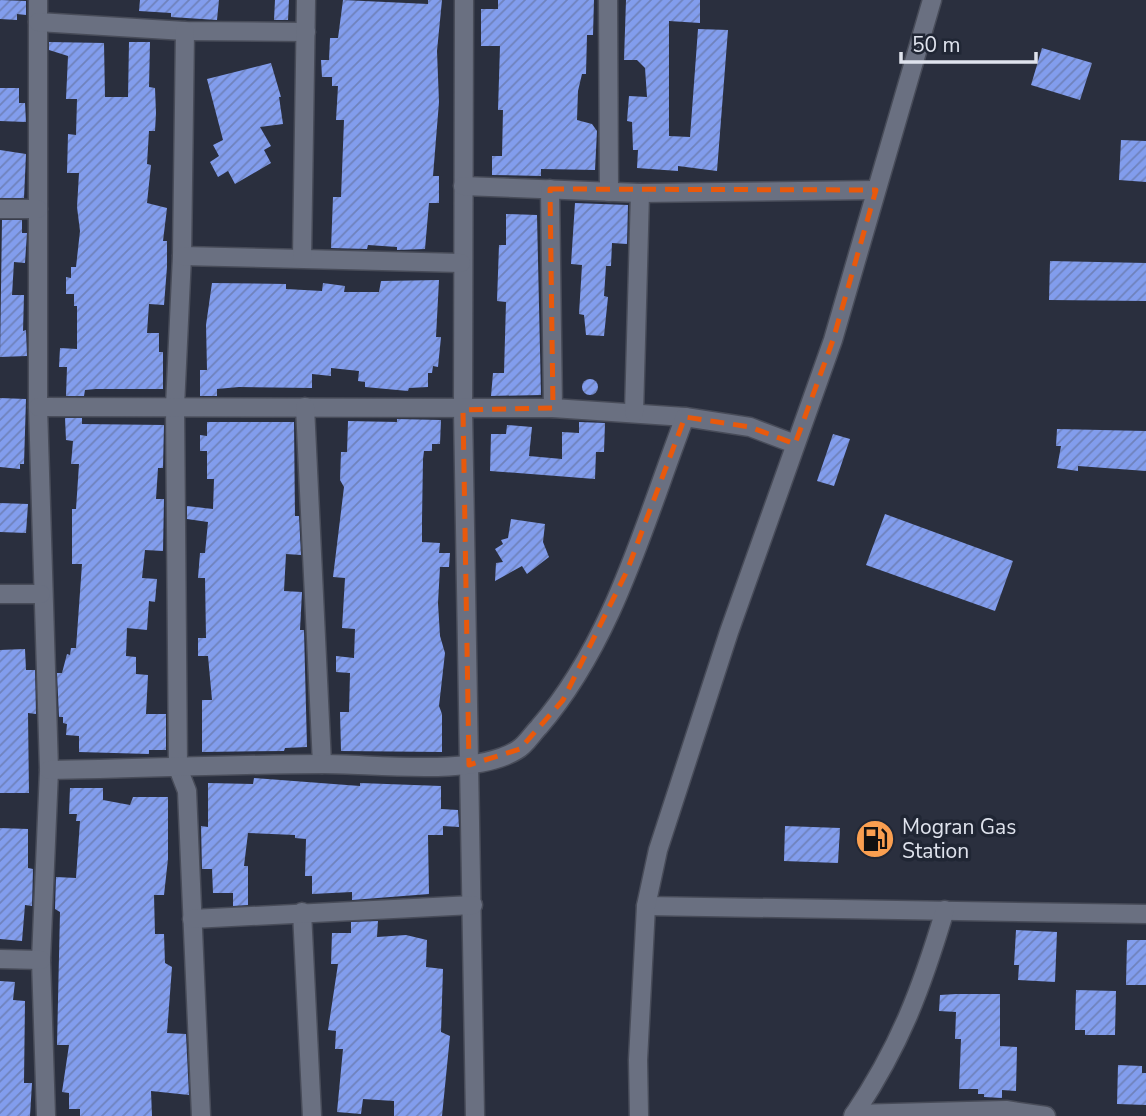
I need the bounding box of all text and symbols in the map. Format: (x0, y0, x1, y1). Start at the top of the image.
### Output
scale bar (901, 21, 1036, 65)
text: 50 m (912, 31, 961, 59)
place label: Mogran Gas Station (902, 813, 1016, 865)
fuel station icon: Mogran Gas Station (854, 818, 896, 860)

